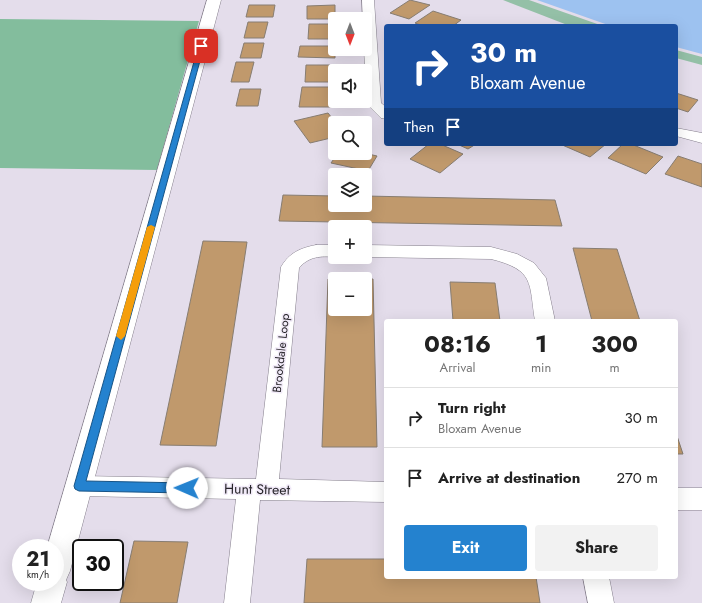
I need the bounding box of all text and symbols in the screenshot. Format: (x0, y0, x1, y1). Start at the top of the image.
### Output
north arrow (328, 12, 372, 56)
map controls (328, 12, 372, 316)
pin (184, 29, 218, 63)
text: 30 m (470, 32, 537, 73)
icon: arrive (190, 35, 212, 57)
icon: right (404, 40, 456, 92)
button: sound (328, 64, 372, 108)
text: Bloxam Avenue (470, 70, 585, 96)
button: search (328, 116, 372, 160)
text: Then (404, 116, 434, 138)
icon: arrive (442, 116, 464, 138)
button: layers (328, 168, 372, 212)
button: + (328, 220, 372, 264)
button: − (328, 272, 372, 316)
street label: Brookdale Loop (268, 312, 294, 393)
text: 08:16 (424, 326, 491, 361)
text: 1 (535, 326, 547, 361)
text: 300 (591, 326, 638, 361)
text: Arrival (440, 358, 475, 377)
text: min (531, 358, 551, 377)
text: m (610, 358, 620, 377)
text: Turn right (438, 397, 506, 419)
icon: right (404, 407, 426, 429)
text: 30 m (625, 407, 658, 429)
text: Bloxam Avenue (438, 419, 521, 438)
position arrow (166, 467, 208, 509)
icon: arrive (404, 467, 426, 489)
text: Arrive at destination (438, 467, 580, 489)
text: 270 m (616, 467, 658, 489)
street label: Hunt Street (224, 478, 291, 500)
button: Exit (404, 525, 527, 571)
button: Share (535, 525, 658, 571)
speed limit sign: 30 (72, 539, 124, 591)
text: 21 (26, 545, 50, 574)
text: km/h (27, 567, 49, 582)

